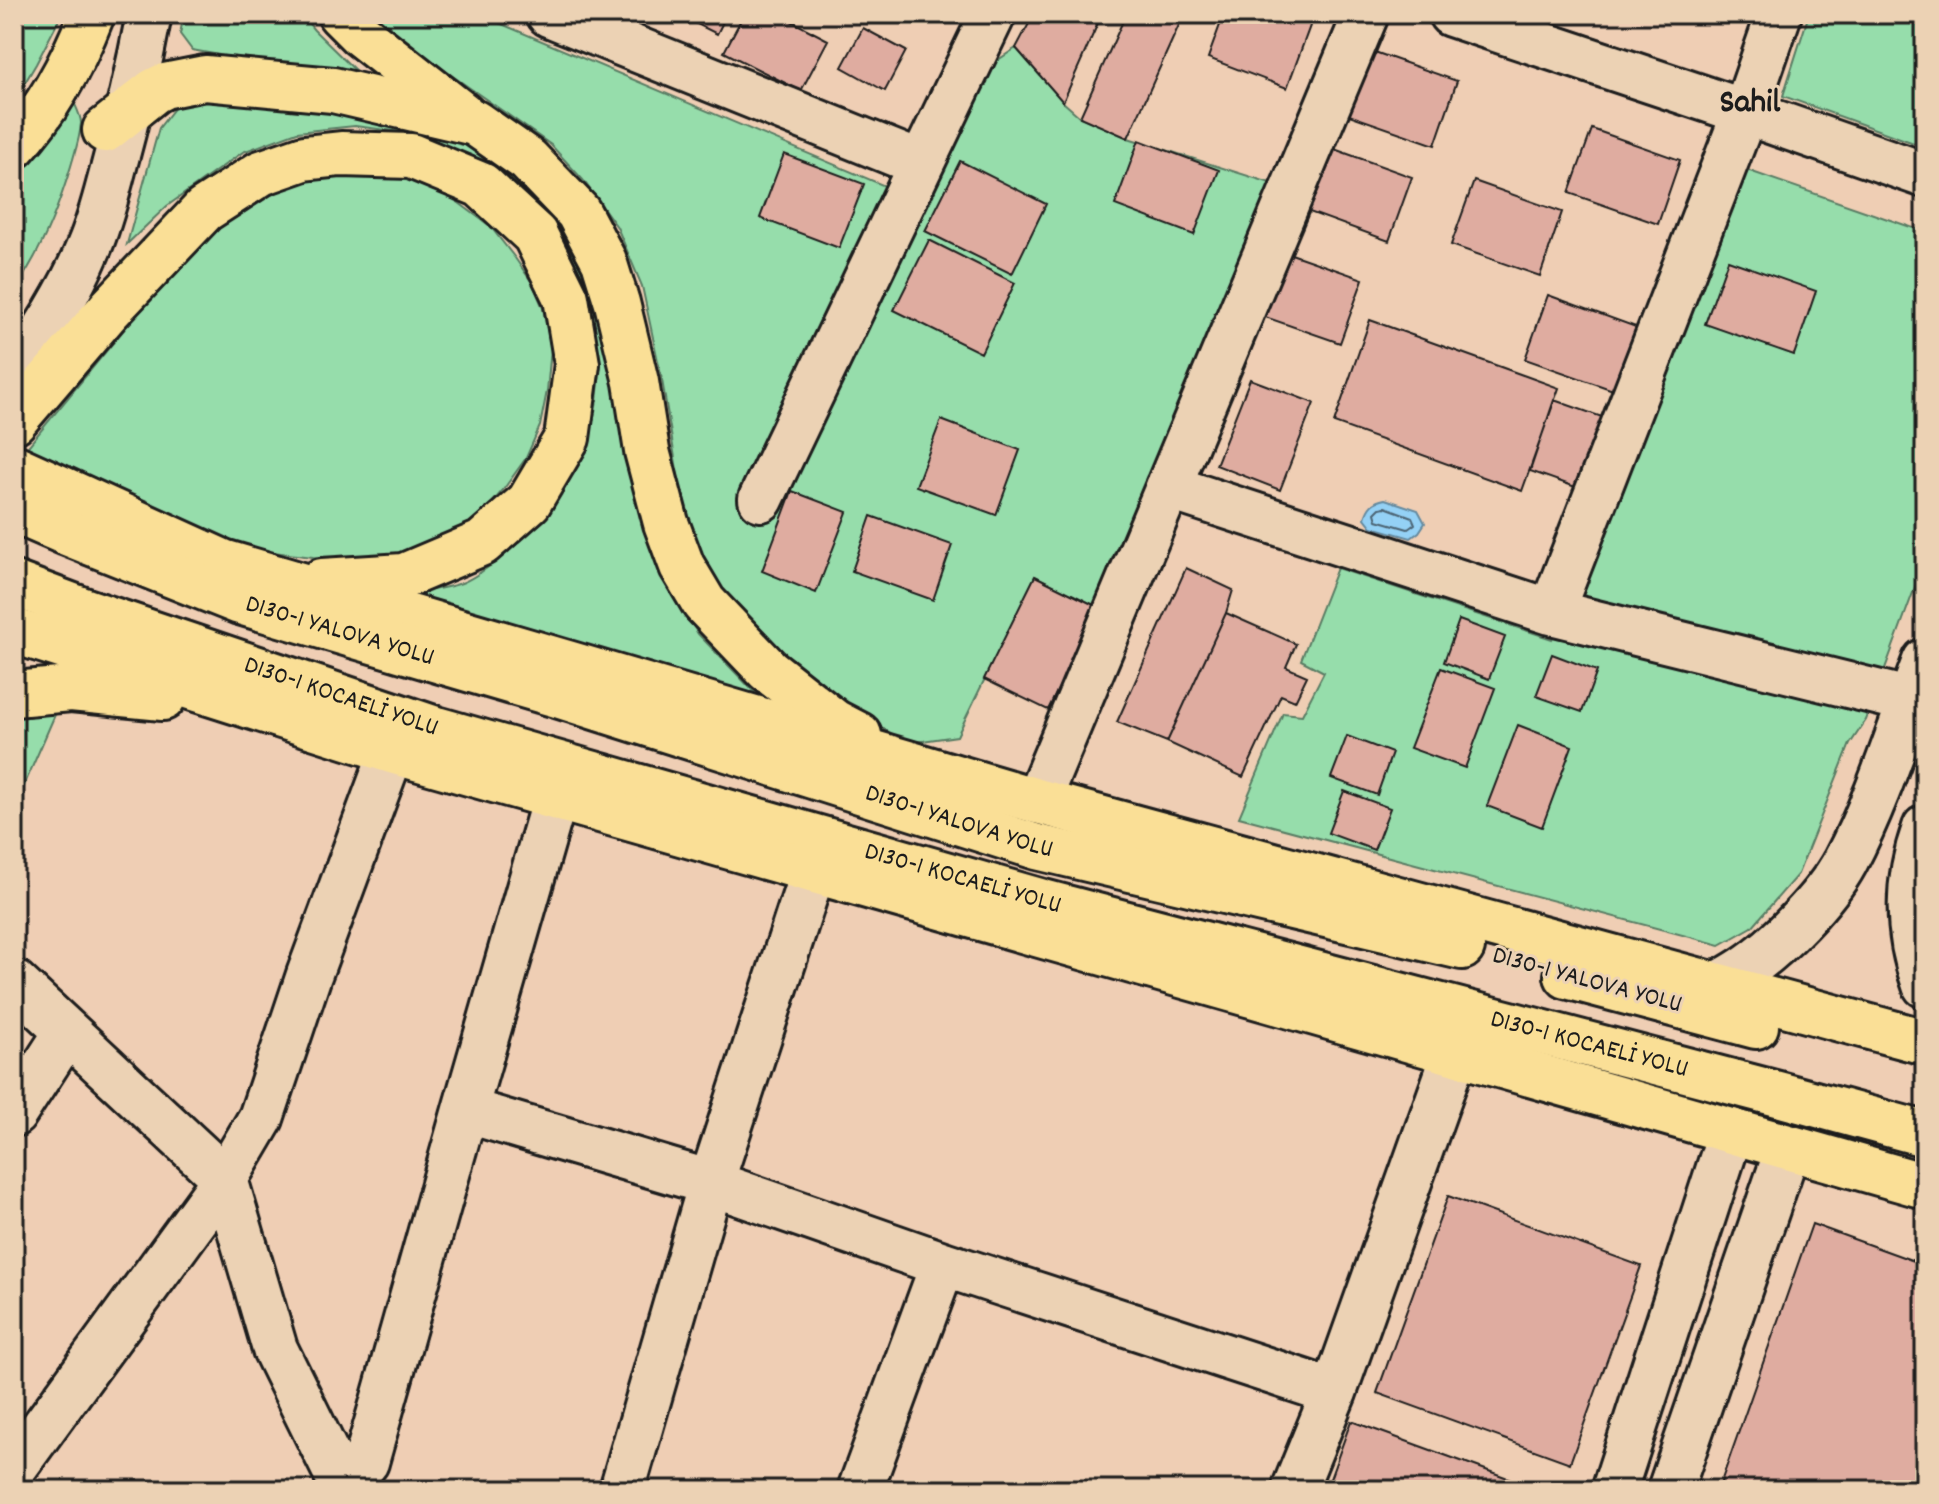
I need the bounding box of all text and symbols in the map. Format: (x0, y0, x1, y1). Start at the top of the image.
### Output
district label: Sahil (1720, 80, 1781, 129)
street label: D130-1 YALOVA YOLU (241, 586, 439, 676)
street label: D130-1 KOCAELİ YOLU (239, 647, 443, 747)
street label: D130-1 YALOVA YOLU (860, 775, 1056, 869)
street label: D130-1 KOCAELİ YOLU (860, 834, 1065, 924)
street label: D130-1 YALOVA YOLU (1488, 938, 1686, 1024)
street label: D130-1 KOCAELİ YOLU (1486, 1001, 1692, 1088)

